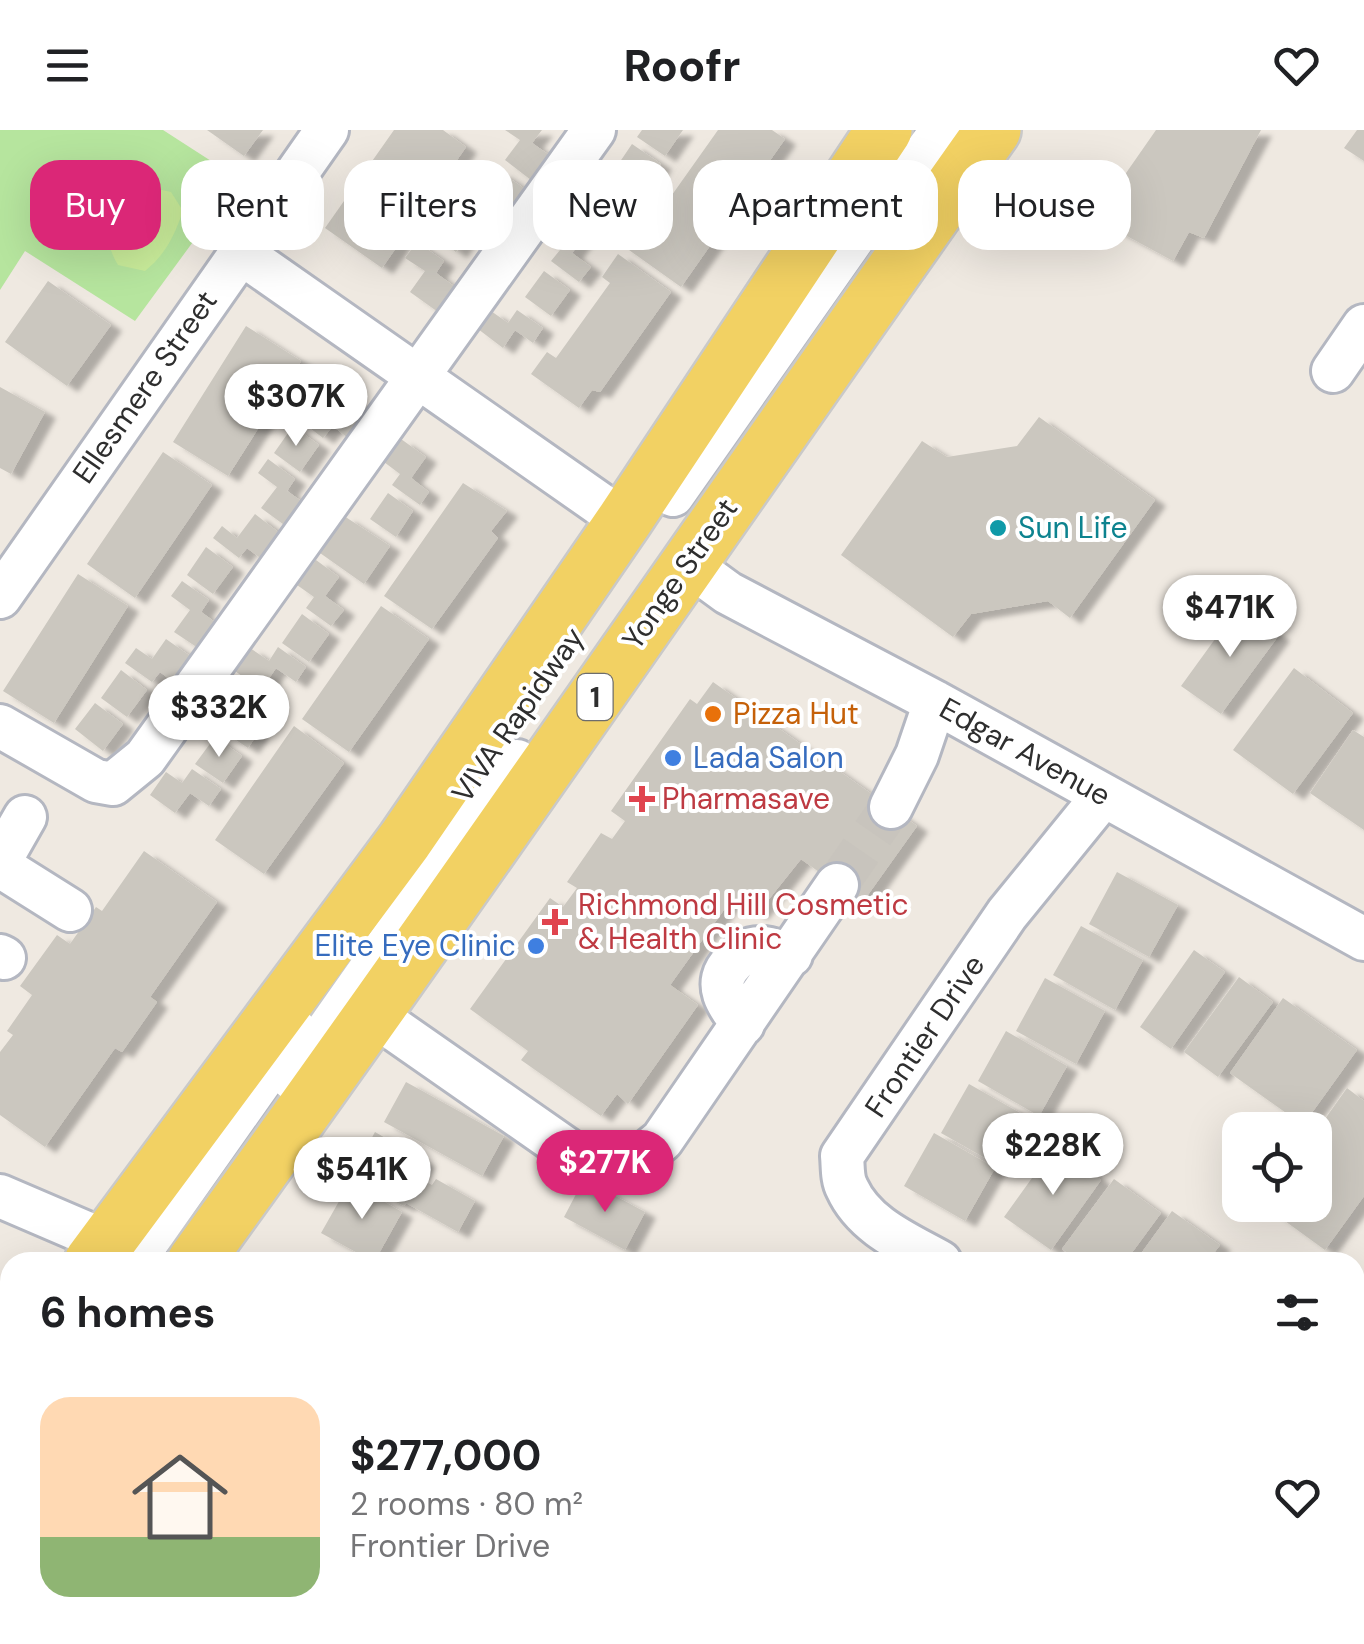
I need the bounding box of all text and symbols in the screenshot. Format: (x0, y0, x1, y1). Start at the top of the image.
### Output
text: Roofr (623, 36, 741, 95)
icon: menu (40, 38, 95, 93)
icon: heart (1269, 38, 1324, 93)
chip: Buy (30, 160, 161, 250)
chip: Rent (181, 160, 324, 250)
chip: Filters (344, 160, 513, 250)
chip: New (533, 160, 673, 250)
chip: Apartment (693, 160, 938, 250)
chip: House (958, 160, 1131, 250)
street label: Ellesmere Street (64, 283, 226, 491)
pin: $307K (226, 364, 366, 449)
text: $307K (246, 375, 346, 417)
street label: Yonge Street (613, 490, 746, 657)
place label: Sun Life (1018, 508, 1127, 547)
marker: Sun Life (987, 517, 1009, 539)
pin: $471K (1160, 575, 1300, 660)
text: $471K (1185, 586, 1275, 628)
street label: VIVA Rapidway (443, 619, 593, 810)
road number: 1 (578, 674, 612, 720)
pin: $332K (149, 675, 289, 760)
text: $332K (170, 686, 268, 728)
street label: Edgar Avenue (933, 688, 1118, 815)
place label: Pizza Hut (733, 694, 859, 733)
marker: Pizza Hut (702, 703, 724, 725)
place label: Lada Salon (693, 738, 844, 777)
marker: Lada Salon (662, 747, 684, 769)
place label: Pharmasave (662, 779, 830, 818)
marker: Pharmasave (631, 788, 653, 810)
place label: Richmond Hill Cosmetic & Health Clinic (578, 885, 909, 958)
marker: Richmond Hill Cosmetic & Health Clinic (542, 909, 568, 935)
place label: Elite Eye Clinic (315, 926, 516, 965)
marker: Elite Eye Clinic (525, 935, 547, 957)
street label: Frontier Drive (856, 947, 993, 1124)
map controls (1222, 1112, 1332, 1222)
button: locate (1222, 1112, 1332, 1222)
pin: $228K (983, 1113, 1123, 1198)
text: $228K (1004, 1124, 1102, 1166)
pin: $277K (535, 1130, 675, 1215)
pin: $541K (292, 1137, 432, 1222)
text: $277K (559, 1141, 651, 1183)
text: $541K (316, 1148, 408, 1190)
text: 6 homes (40, 1285, 215, 1340)
icon: filters (1270, 1285, 1325, 1340)
text: $277,000 (350, 1428, 541, 1483)
icon: home (120, 1437, 240, 1557)
icon: heart (1270, 1470, 1325, 1525)
text: 2 rooms · 80 m² (350, 1483, 583, 1525)
text: Frontier Drive (350, 1525, 550, 1567)

